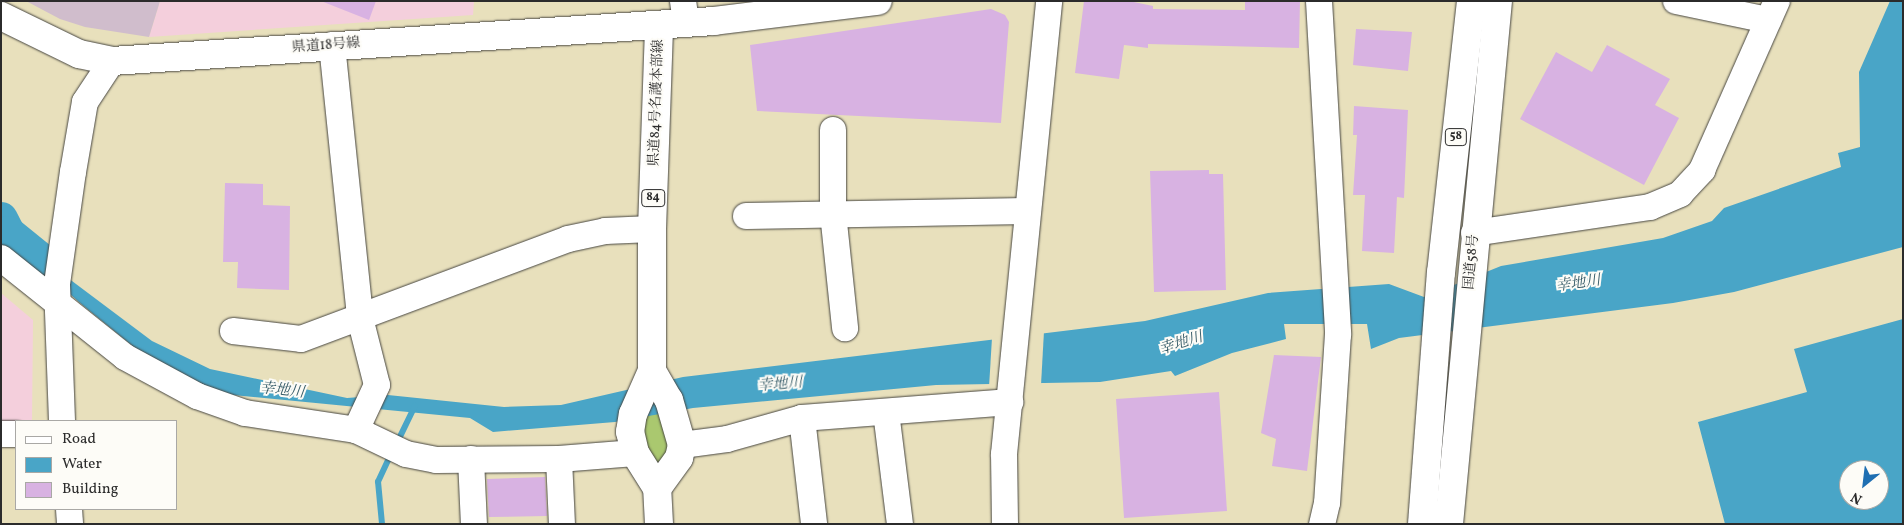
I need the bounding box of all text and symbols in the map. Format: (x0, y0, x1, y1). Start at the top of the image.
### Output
street label: 県道18号線 (291, 35, 361, 57)
street label: 県道84号名護本部線 (646, 39, 668, 167)
road number: 58 (1445, 128, 1467, 146)
road number: 84 (640, 188, 666, 208)
street label: 国道58号 (1461, 233, 1483, 291)
water label: 幸地川 (1554, 272, 1602, 296)
water label: 幸地川 (1157, 328, 1205, 360)
water label: 幸地川 (757, 374, 803, 396)
water label: 幸地川 (259, 380, 305, 402)
legend (15, 420, 178, 510)
text: Road (62, 429, 96, 450)
text: Water (62, 454, 102, 475)
north arrow (1839, 460, 1889, 510)
text: Building (62, 479, 118, 500)
text: N (1848, 487, 1866, 508)

